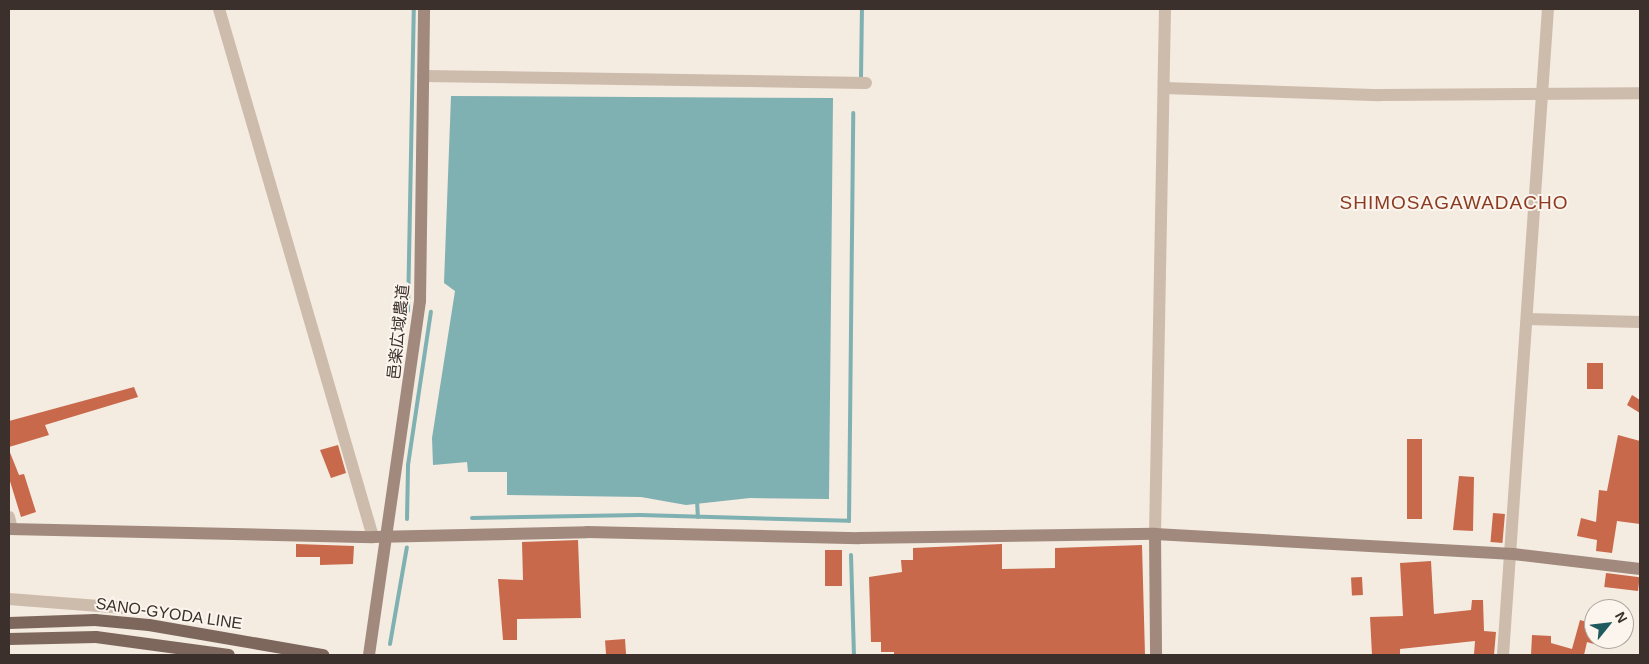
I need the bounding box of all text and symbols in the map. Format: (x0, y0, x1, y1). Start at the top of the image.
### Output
district label: SHIMOSAGAWADACHO (1338, 192, 1570, 214)
street label: 邑楽広域農道 (384, 283, 414, 381)
street label: SANO-GYODA LINE (94, 594, 244, 634)
north arrow (1584, 599, 1634, 649)
text: N (1612, 609, 1631, 626)

